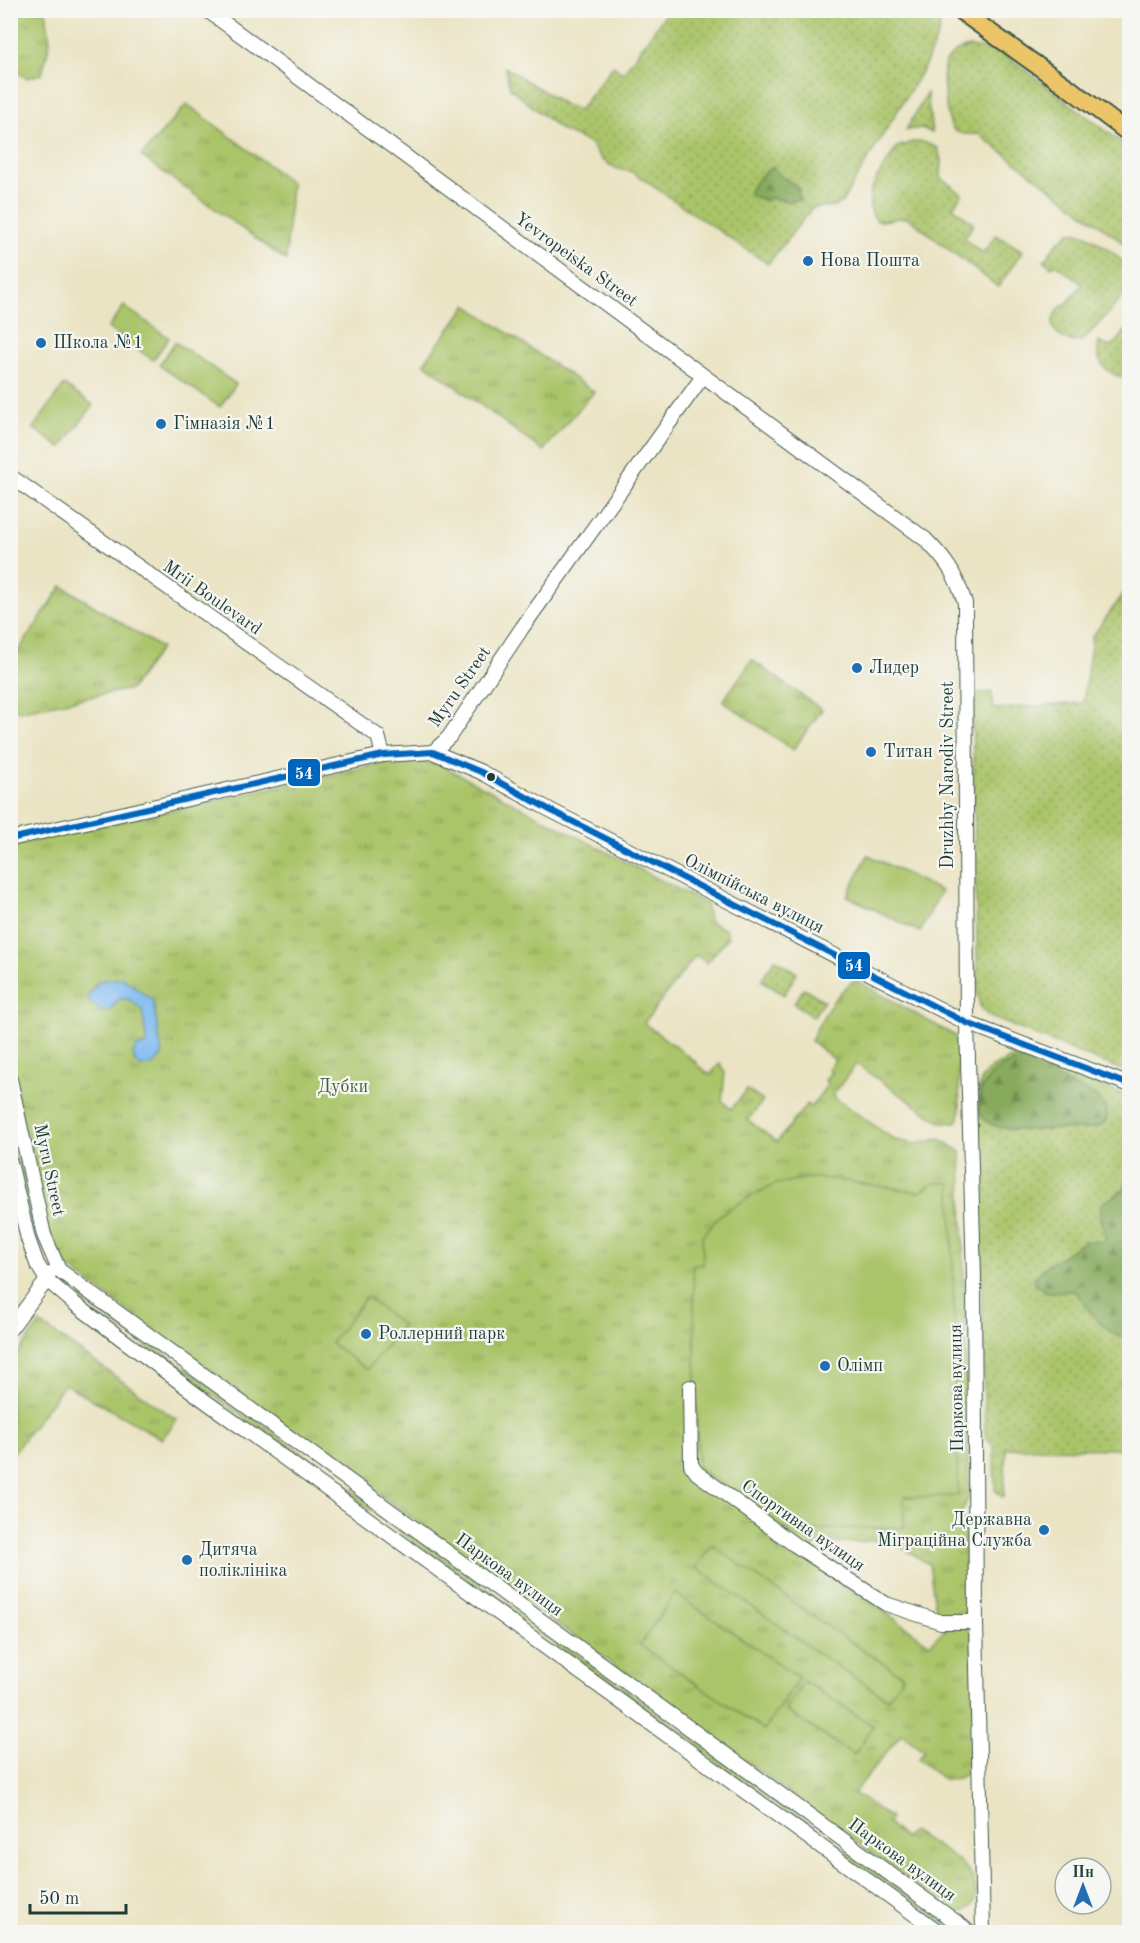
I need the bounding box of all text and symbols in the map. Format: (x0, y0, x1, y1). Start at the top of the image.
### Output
street label: Yevropeiska Street (511, 209, 641, 311)
place label: Нова Пошта (820, 252, 920, 270)
marker: Нова Пошта (801, 254, 815, 268)
place label: Школа №1 (53, 334, 143, 352)
marker: Школа №1 (34, 336, 48, 350)
place label: Гімназія №1 (173, 415, 275, 433)
marker: Гімназія №1 (154, 417, 168, 431)
street label: Mrii Boulevard (159, 557, 265, 639)
street label: Myru Street (426, 643, 494, 731)
place label: Лидер (869, 659, 919, 677)
marker: Лидер (850, 661, 864, 675)
street label: Druzhby Narodiv Street (939, 681, 957, 869)
place label: Титан (883, 743, 933, 761)
marker: Титан (864, 745, 878, 759)
line badge: 54 (287, 758, 321, 787)
text: 54 (295, 767, 313, 783)
unlabelled marker (485, 771, 497, 783)
street label: Олімпійська вулиця (681, 851, 827, 937)
line badge: 54 (837, 951, 871, 980)
text: 54 (845, 959, 863, 975)
park label: Дубки (318, 1078, 368, 1096)
street label: Myru Street (30, 1122, 68, 1218)
street label: Паркова вулиця (947, 1324, 967, 1452)
place label: Роллерний парк (378, 1325, 505, 1343)
marker: Роллерний парк (359, 1327, 373, 1341)
place label: Олімп (837, 1357, 883, 1375)
marker: Олімп (818, 1359, 832, 1373)
street label: Спортивна вулиця (738, 1477, 868, 1575)
place label: Державна Міграційна Служба (877, 1511, 1032, 1550)
marker: Державна Міграційна Служба (1037, 1523, 1051, 1537)
street label: Паркова вулиця (452, 1530, 566, 1620)
place label: Дитяча поліклініка (199, 1541, 287, 1580)
marker: Дитяча поліклініка (180, 1553, 194, 1567)
street label: Паркова вулиця (845, 1815, 959, 1905)
north arrow (1053, 1856, 1113, 1916)
text: Пн (1072, 1865, 1094, 1881)
scale bar (30, 1877, 126, 1915)
text: 50 m (39, 1890, 79, 1908)

